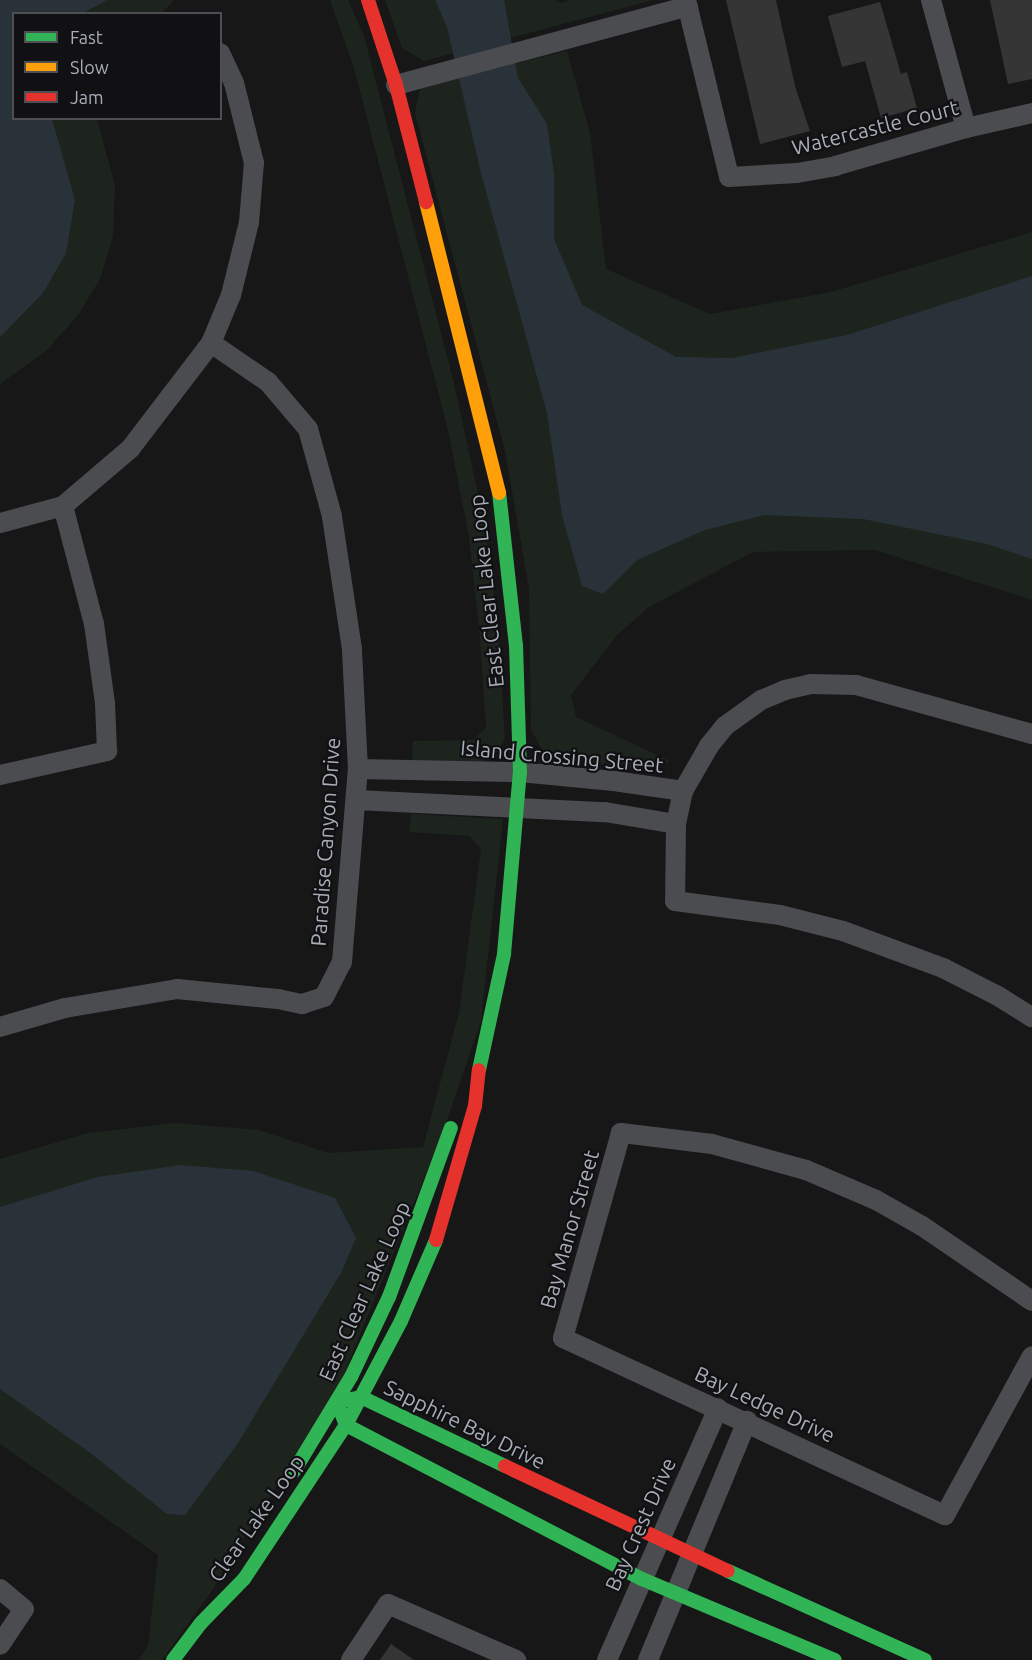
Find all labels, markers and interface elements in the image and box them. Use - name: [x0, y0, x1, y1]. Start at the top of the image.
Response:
- legend: [12, 12, 222, 120]
- text: Fast: [70, 27, 103, 47]
- text: Slow: [70, 57, 109, 77]
- text: Jam: [70, 87, 104, 107]
- street label: Watercastle Court: [789, 94, 961, 160]
- street label: East Clear Lake Loop: [463, 493, 509, 689]
- street label: Island Crossing Street: [459, 735, 665, 777]
- street label: Paradise Canyon Drive: [305, 737, 345, 947]
- street label: Bay Manor Street: [534, 1147, 604, 1311]
- street label: East Clear Lake Loop: [313, 1197, 415, 1385]
- street label: Bay Ledge Drive: [691, 1361, 839, 1447]
- street label: Sapphire Bay Drive: [380, 1374, 550, 1474]
- street label: Clear Lake Loop: [203, 1450, 309, 1586]
- street label: Bay Crest Drive: [599, 1453, 681, 1595]

